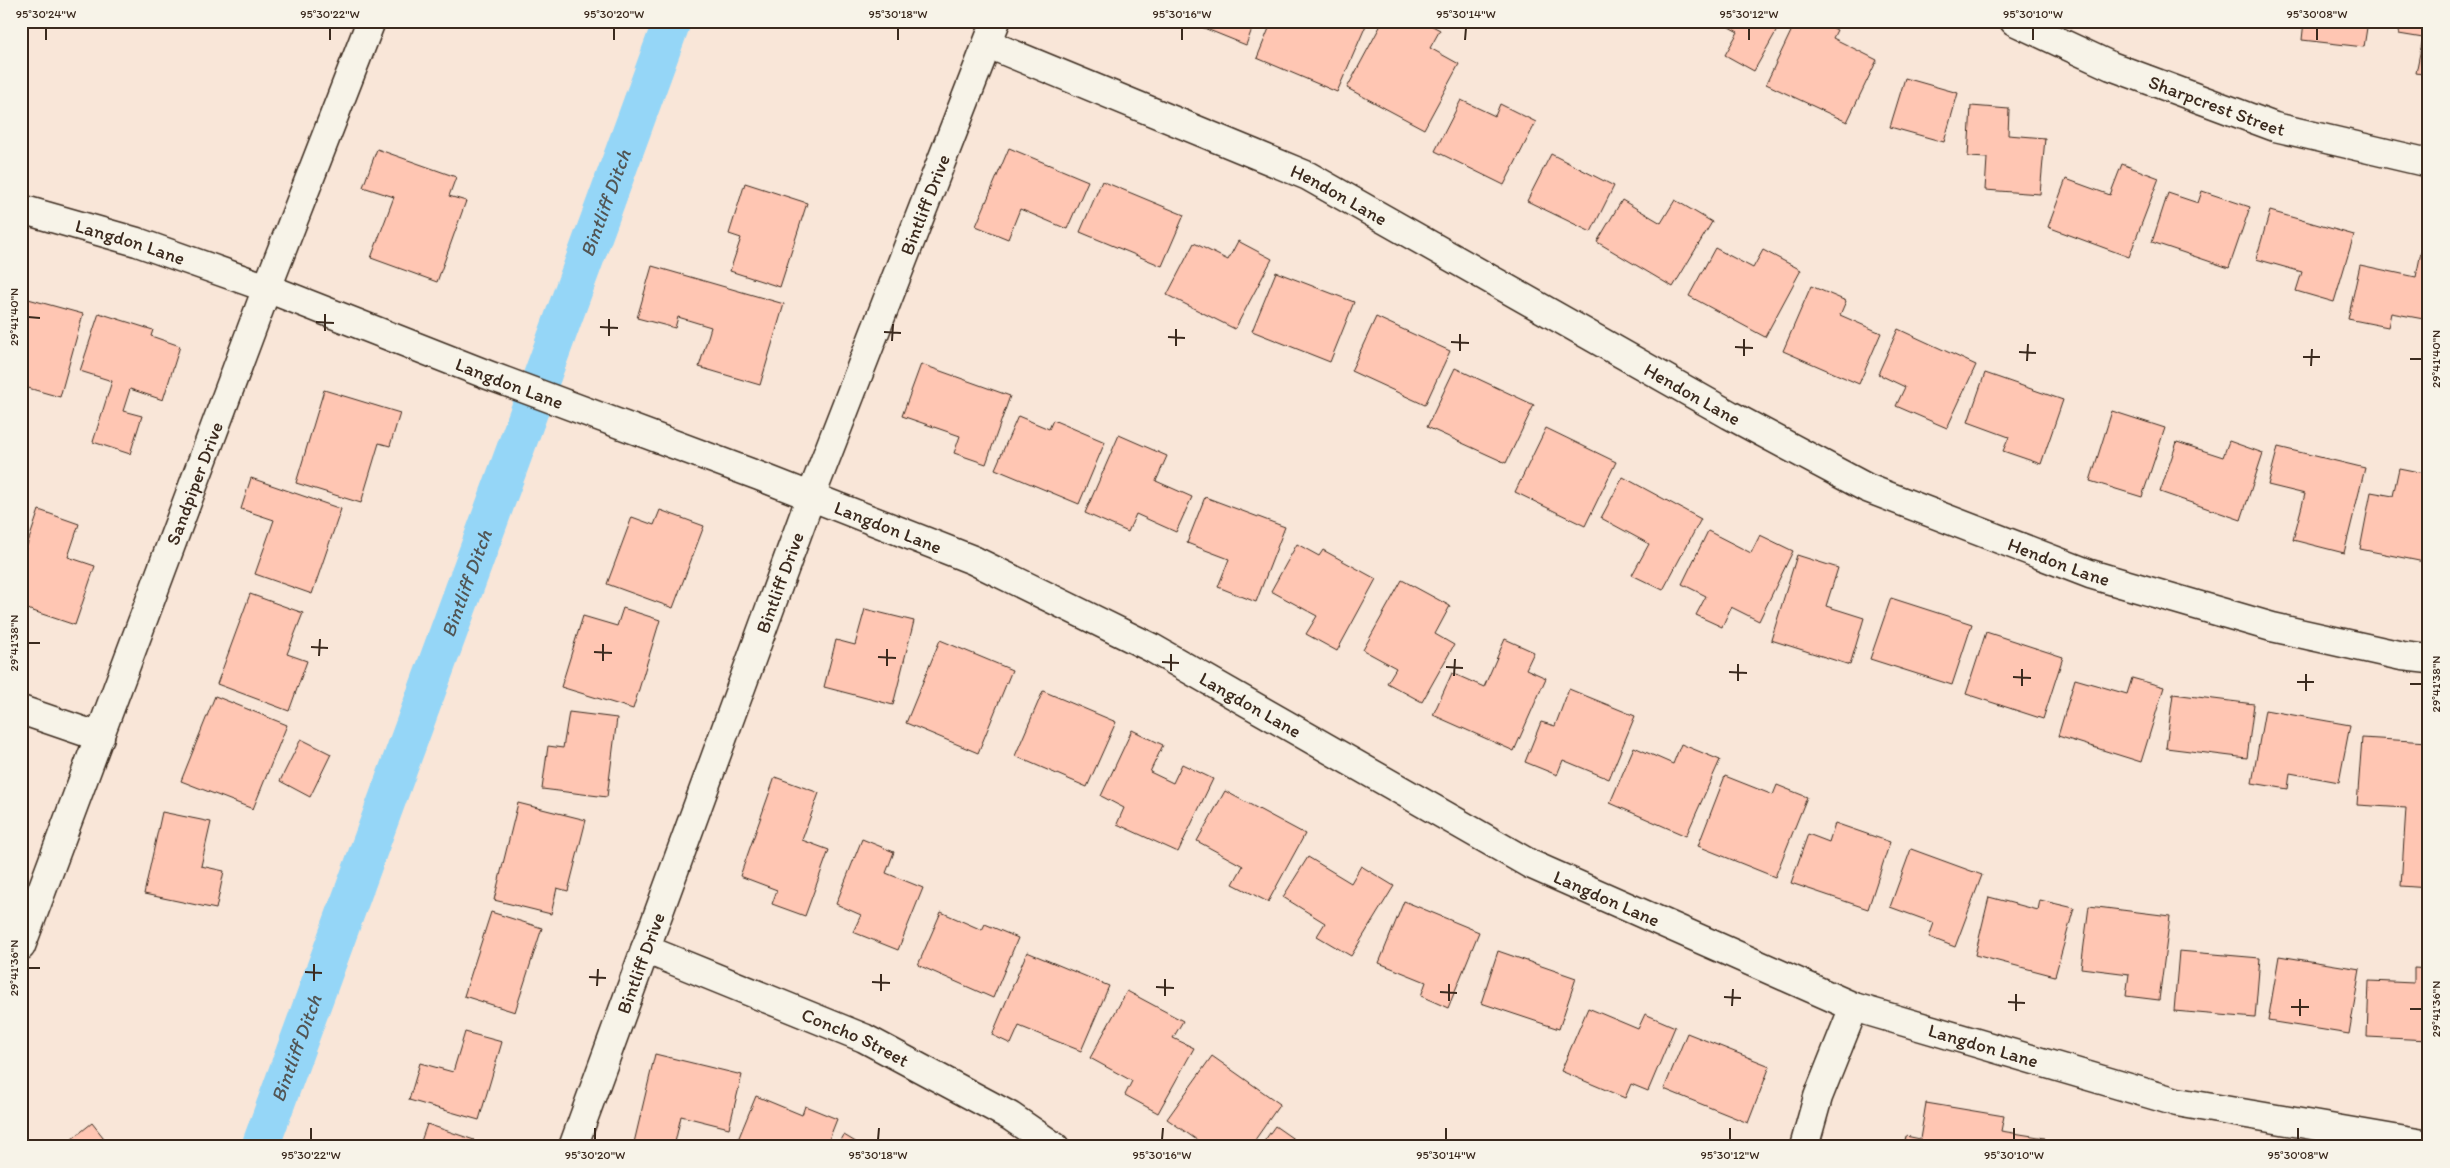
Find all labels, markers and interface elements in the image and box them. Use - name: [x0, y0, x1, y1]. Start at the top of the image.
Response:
- text: 95°30'24"W: [16, 7, 76, 21]
- text: 95°30'22"W: [300, 7, 360, 21]
- text: 95°30'20"W: [584, 7, 644, 21]
- text: 95°30'18"W: [868, 7, 928, 21]
- text: 95°30'16"W: [1153, 7, 1211, 21]
- text: 95°30'14"W: [1436, 7, 1496, 21]
- text: 95°30'12"W: [1720, 7, 1778, 21]
- text: 95°30'10"W: [2003, 7, 2063, 21]
- text: 95°30'08"W: [2287, 7, 2347, 21]
- street label: Sharpcrest Street: [2146, 70, 2287, 140]
- water label: Bintliff Ditch: [575, 146, 636, 260]
- street label: Bintliff Drive: [895, 151, 955, 258]
- street label: Hendon Lane: [1287, 159, 1391, 230]
- street label: Langdon Lane: [73, 214, 188, 270]
- text: 29°41'40"N: [7, 288, 21, 346]
- text: 29°41'40"N: [2429, 330, 2443, 388]
- street label: Langdon Lane: [452, 352, 567, 414]
- street label: Hendon Lane: [1640, 357, 1745, 430]
- street label: Sandpiper Drive: [160, 418, 228, 548]
- street label: Langdon Lane: [831, 495, 945, 558]
- water label: Bintliff Ditch: [436, 526, 497, 640]
- street label: Bintliff Drive: [750, 529, 808, 636]
- street label: Hendon Lane: [2005, 532, 2113, 591]
- text: 29°41'38"N: [7, 615, 21, 671]
- text: 29°41'38"N: [2429, 656, 2443, 712]
- street label: Langdon Lane: [1195, 666, 1306, 742]
- street label: Langdon Lane: [1550, 864, 1664, 931]
- street label: Bintliff Drive: [611, 909, 669, 1017]
- text: 29°41'36"N: [7, 940, 21, 996]
- text: 29°41'36"N: [2429, 981, 2443, 1037]
- water label: Bintliff Ditch: [266, 991, 327, 1105]
- street label: Concho Street: [798, 1002, 913, 1071]
- street label: Langdon Lane: [1926, 1018, 2041, 1072]
- text: 95°30'22"W: [281, 1148, 341, 1162]
- text: 95°30'20"W: [565, 1148, 625, 1162]
- text: 95°30'18"W: [848, 1148, 908, 1162]
- text: 95°30'16"W: [1133, 1148, 1191, 1162]
- text: 95°30'14"W: [1416, 1148, 1476, 1162]
- text: 95°30'12"W: [1701, 1148, 1759, 1162]
- text: 95°30'10"W: [1984, 1148, 2044, 1162]
- text: 95°30'08"W: [2268, 1148, 2328, 1162]

